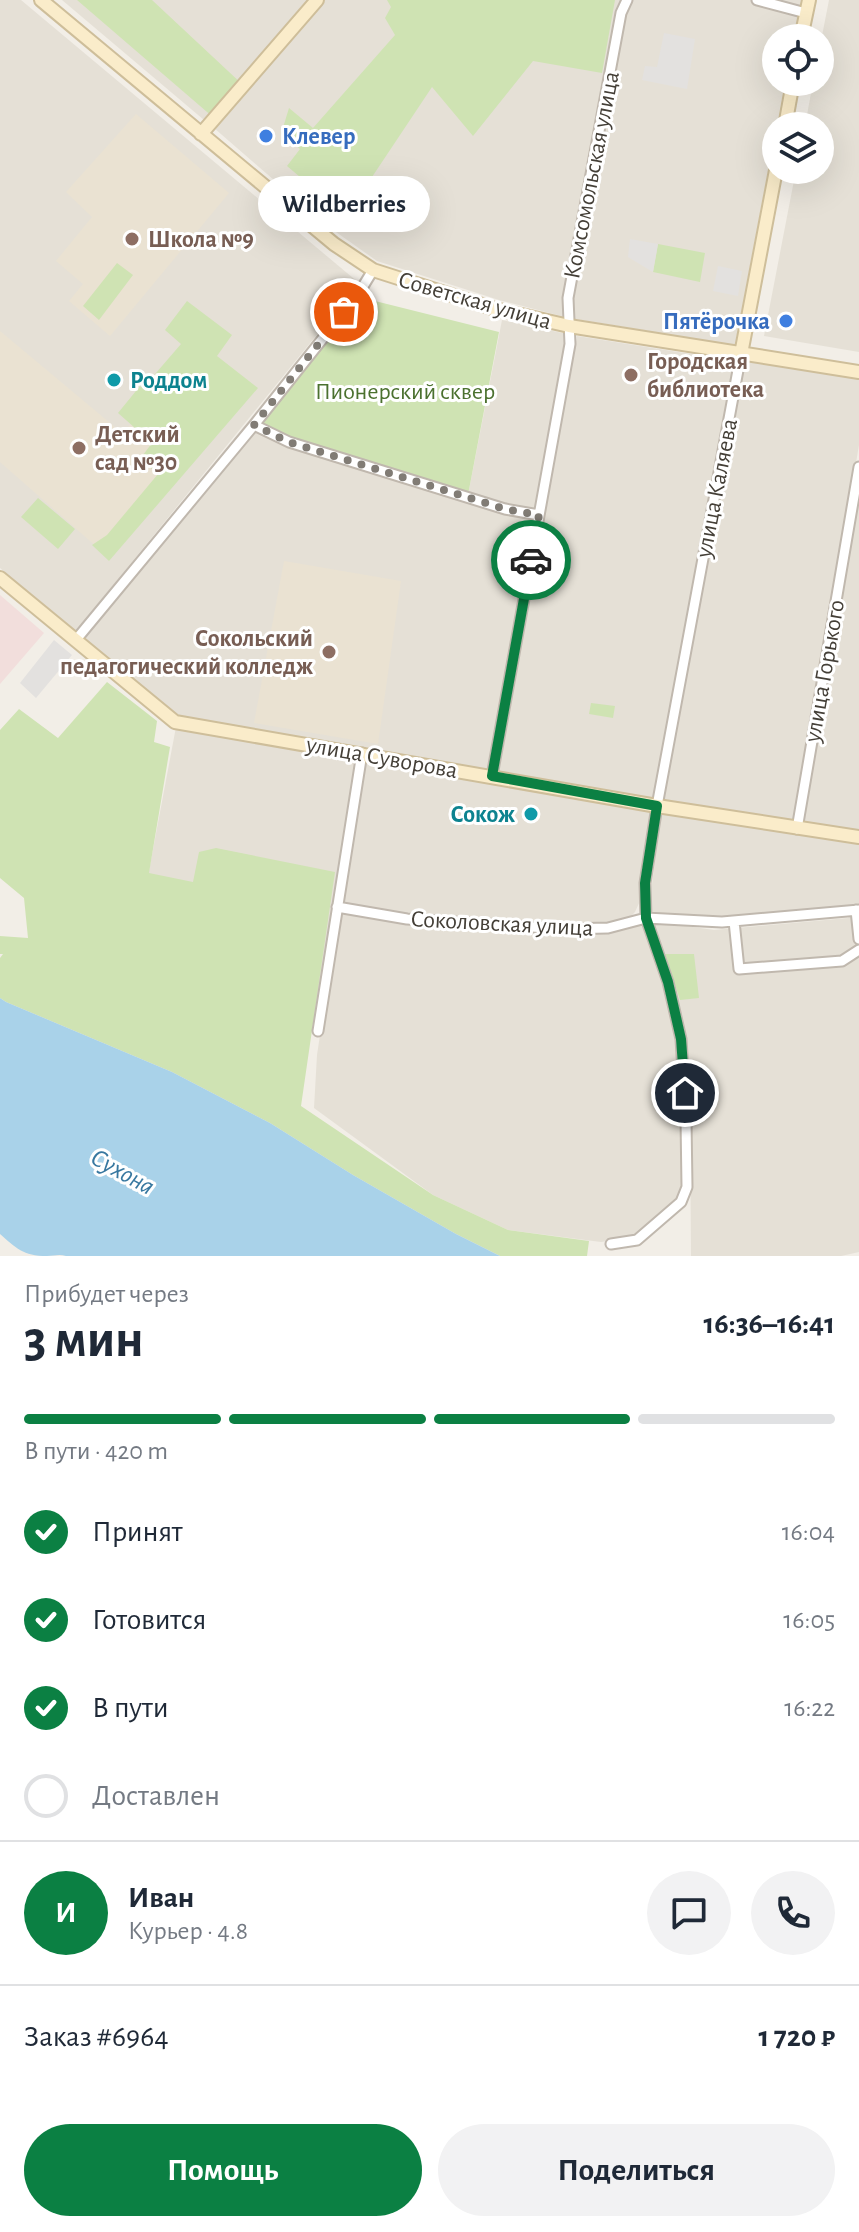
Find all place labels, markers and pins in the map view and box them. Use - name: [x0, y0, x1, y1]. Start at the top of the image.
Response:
- place label: Клевер: [282, 125, 355, 149]
- marker: Клевер: [257, 127, 275, 145]
- callout: Wildberries: [258, 176, 430, 232]
- place label: Школа №9: [148, 228, 254, 252]
- marker: Школа №9: [123, 230, 141, 248]
- pin: [310, 278, 378, 346]
- place label: Пятёрочка: [663, 310, 770, 334]
- marker: Пятёрочка: [777, 312, 795, 330]
- place label: Городская библиотека: [647, 350, 764, 402]
- marker: Городская библиотека: [622, 366, 640, 384]
- place label: Роддом: [130, 369, 207, 393]
- marker: Роддом: [105, 371, 123, 389]
- place label: Детский сад №30: [95, 423, 180, 475]
- marker: Детский сад №30: [70, 439, 88, 457]
- place label: Сокольский педагогический колледж: [60, 627, 313, 679]
- marker: Сокольский педагогический колледж: [320, 643, 338, 661]
- place label: Сокож: [450, 803, 515, 827]
- marker: Сокож: [522, 805, 540, 823]
- pin: [651, 1059, 719, 1127]

